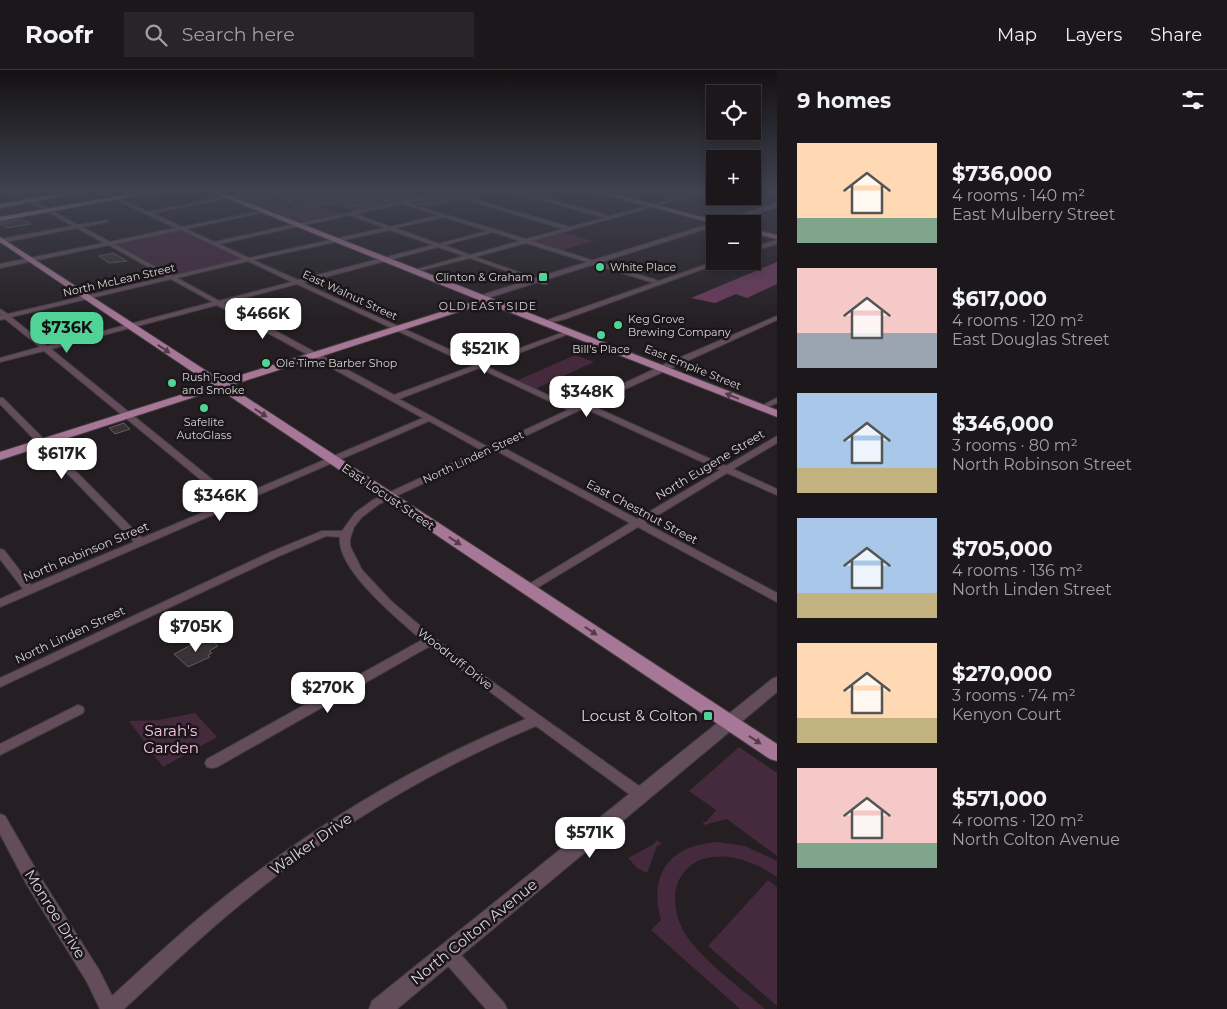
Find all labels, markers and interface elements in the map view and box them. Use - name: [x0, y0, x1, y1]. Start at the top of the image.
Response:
- search box: [124, 12, 474, 57]
- text: Roofr: [25, 20, 94, 49]
- icon: search: [142, 21, 170, 49]
- text: Search here: [182, 23, 295, 46]
- text: Map: [997, 24, 1037, 46]
- text: Layers: [1065, 24, 1122, 46]
- text: Share: [1150, 24, 1202, 46]
- map controls: [706, 85, 761, 270]
- button: locate: [706, 85, 761, 140]
- icon: filters: [1179, 86, 1207, 114]
- text: 9 homes: [797, 88, 891, 113]
- button: +: [706, 150, 761, 205]
- text: $736,000: [952, 161, 1052, 186]
- icon: home: [837, 163, 897, 223]
- text: 4 rooms · 140 m²: [952, 186, 1085, 205]
- text: East Mulberry Street: [952, 205, 1115, 224]
- button: −: [706, 215, 761, 270]
- street label: North McLean Street: [61, 260, 177, 300]
- place label: White Place: [610, 260, 677, 274]
- marker: White Place: [594, 261, 606, 273]
- street label: East Walnut Street: [300, 267, 400, 323]
- place label: Clinton & Graham: [436, 270, 533, 284]
- marker: Clinton & Graham: [537, 271, 549, 283]
- text: $617,000: [952, 286, 1047, 311]
- icon: home: [837, 288, 897, 348]
- pin: $466K: [228, 298, 298, 340]
- district label: OLD EAST SIDE: [439, 299, 537, 313]
- text: $466K: [236, 304, 290, 323]
- text: 4 rooms · 120 m²: [952, 311, 1084, 330]
- pin: $736K: [32, 312, 102, 354]
- place label: Keg Grove Brewing Company: [628, 312, 731, 339]
- text: $736K: [41, 318, 93, 337]
- marker: Keg Grove Brewing Company: [612, 319, 624, 331]
- marker: Bill's Place: [595, 329, 607, 341]
- text: East Douglas Street: [952, 330, 1110, 349]
- pin: $521K: [450, 332, 520, 375]
- text: $521K: [461, 339, 509, 358]
- street label: East Empire Street: [643, 341, 744, 393]
- place label: Bill's Place: [572, 342, 630, 356]
- one-way arrow: [158, 345, 171, 354]
- place label: Ole Time Barber Shop: [276, 356, 397, 370]
- marker: Ole Time Barber Shop: [260, 357, 272, 369]
- place label: Rush Food and Smoke: [182, 370, 245, 397]
- pin: $348K: [552, 376, 622, 418]
- marker: Rush Food and Smoke: [166, 377, 178, 389]
- text: $348K: [560, 382, 614, 401]
- one-way arrow: [725, 392, 739, 400]
- marker: Safelite AutoGlass: [198, 402, 210, 414]
- one-way arrow: [254, 408, 268, 418]
- text: $346,000: [952, 411, 1054, 436]
- icon: home: [837, 413, 897, 473]
- place label: Safelite AutoGlass: [176, 415, 232, 442]
- street label: North Eugene Street: [652, 426, 767, 503]
- street label: North Linden Street: [420, 427, 526, 487]
- text: 3 rooms · 80 m²: [952, 436, 1078, 455]
- pin: $617K: [27, 438, 97, 480]
- text: $617K: [38, 444, 86, 463]
- text: North Robinson Street: [952, 455, 1132, 474]
- street label: East Locust Street: [339, 460, 437, 533]
- street label: East Chestnut Street: [584, 476, 701, 547]
- pin: $346K: [185, 480, 255, 522]
- text: $346K: [194, 486, 246, 505]
- street label: North Robinson Street: [21, 518, 151, 585]
- text: $705,000: [952, 536, 1053, 561]
- one-way arrow: [448, 537, 462, 546]
- icon: home: [837, 538, 897, 598]
- text: 4 rooms · 136 m²: [952, 561, 1083, 580]
- text: North Linden Street: [952, 580, 1112, 599]
- street label: North Linden Street: [12, 602, 127, 667]
- pin: $705K: [161, 610, 231, 653]
- text: $705K: [170, 617, 222, 636]
- street label: Woodruff Drive: [415, 625, 496, 693]
- one-way arrow: [584, 626, 597, 636]
- text: $270,000: [952, 661, 1052, 686]
- icon: home: [837, 663, 897, 723]
- pin: $270K: [293, 672, 363, 714]
- text: $270K: [302, 678, 354, 697]
- text: 3 rooms · 74 m²: [952, 686, 1076, 705]
- text: Kenyon Court: [952, 705, 1062, 724]
- place label: Locust & Colton: [581, 706, 698, 725]
- marker: Locust & Colton: [702, 710, 714, 722]
- park label: Sarah's Garden: [143, 721, 199, 757]
- one-way arrow: [749, 735, 762, 745]
- text: $571,000: [952, 786, 1047, 811]
- icon: home: [837, 788, 897, 848]
- street label: Walker Drive: [266, 808, 355, 879]
- text: 4 rooms · 120 m²: [952, 811, 1084, 830]
- pin: $571K: [555, 816, 625, 859]
- text: $571K: [566, 823, 614, 842]
- text: North Colton Avenue: [952, 830, 1120, 849]
- street label: Monroe Drive: [21, 866, 90, 962]
- street label: North Colton Avenue: [407, 875, 541, 989]

